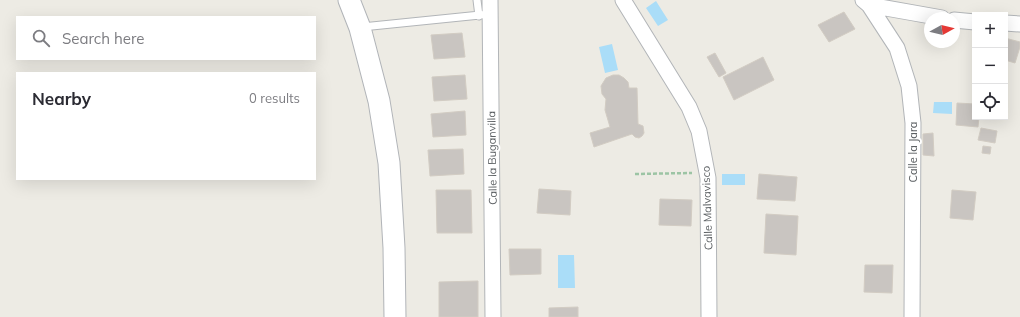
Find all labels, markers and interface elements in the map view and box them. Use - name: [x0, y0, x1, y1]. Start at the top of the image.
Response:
- north arrow: [924, 12, 960, 48]
- map controls: [972, 12, 1008, 120]
- button: +: [972, 12, 1008, 48]
- search box: [16, 16, 316, 60]
- icon: search: [30, 27, 52, 49]
- text: Search here: [62, 29, 144, 48]
- button: −: [972, 48, 1008, 84]
- button: locate: [972, 84, 1008, 120]
- text: Nearby: [32, 88, 91, 109]
- text: 0 results: [249, 90, 300, 106]
- street label: Calle la Buganvilla: [484, 111, 500, 205]
- street label: Calle la Jara: [906, 122, 920, 182]
- street label: Calle Malvavisco: [699, 166, 715, 250]

